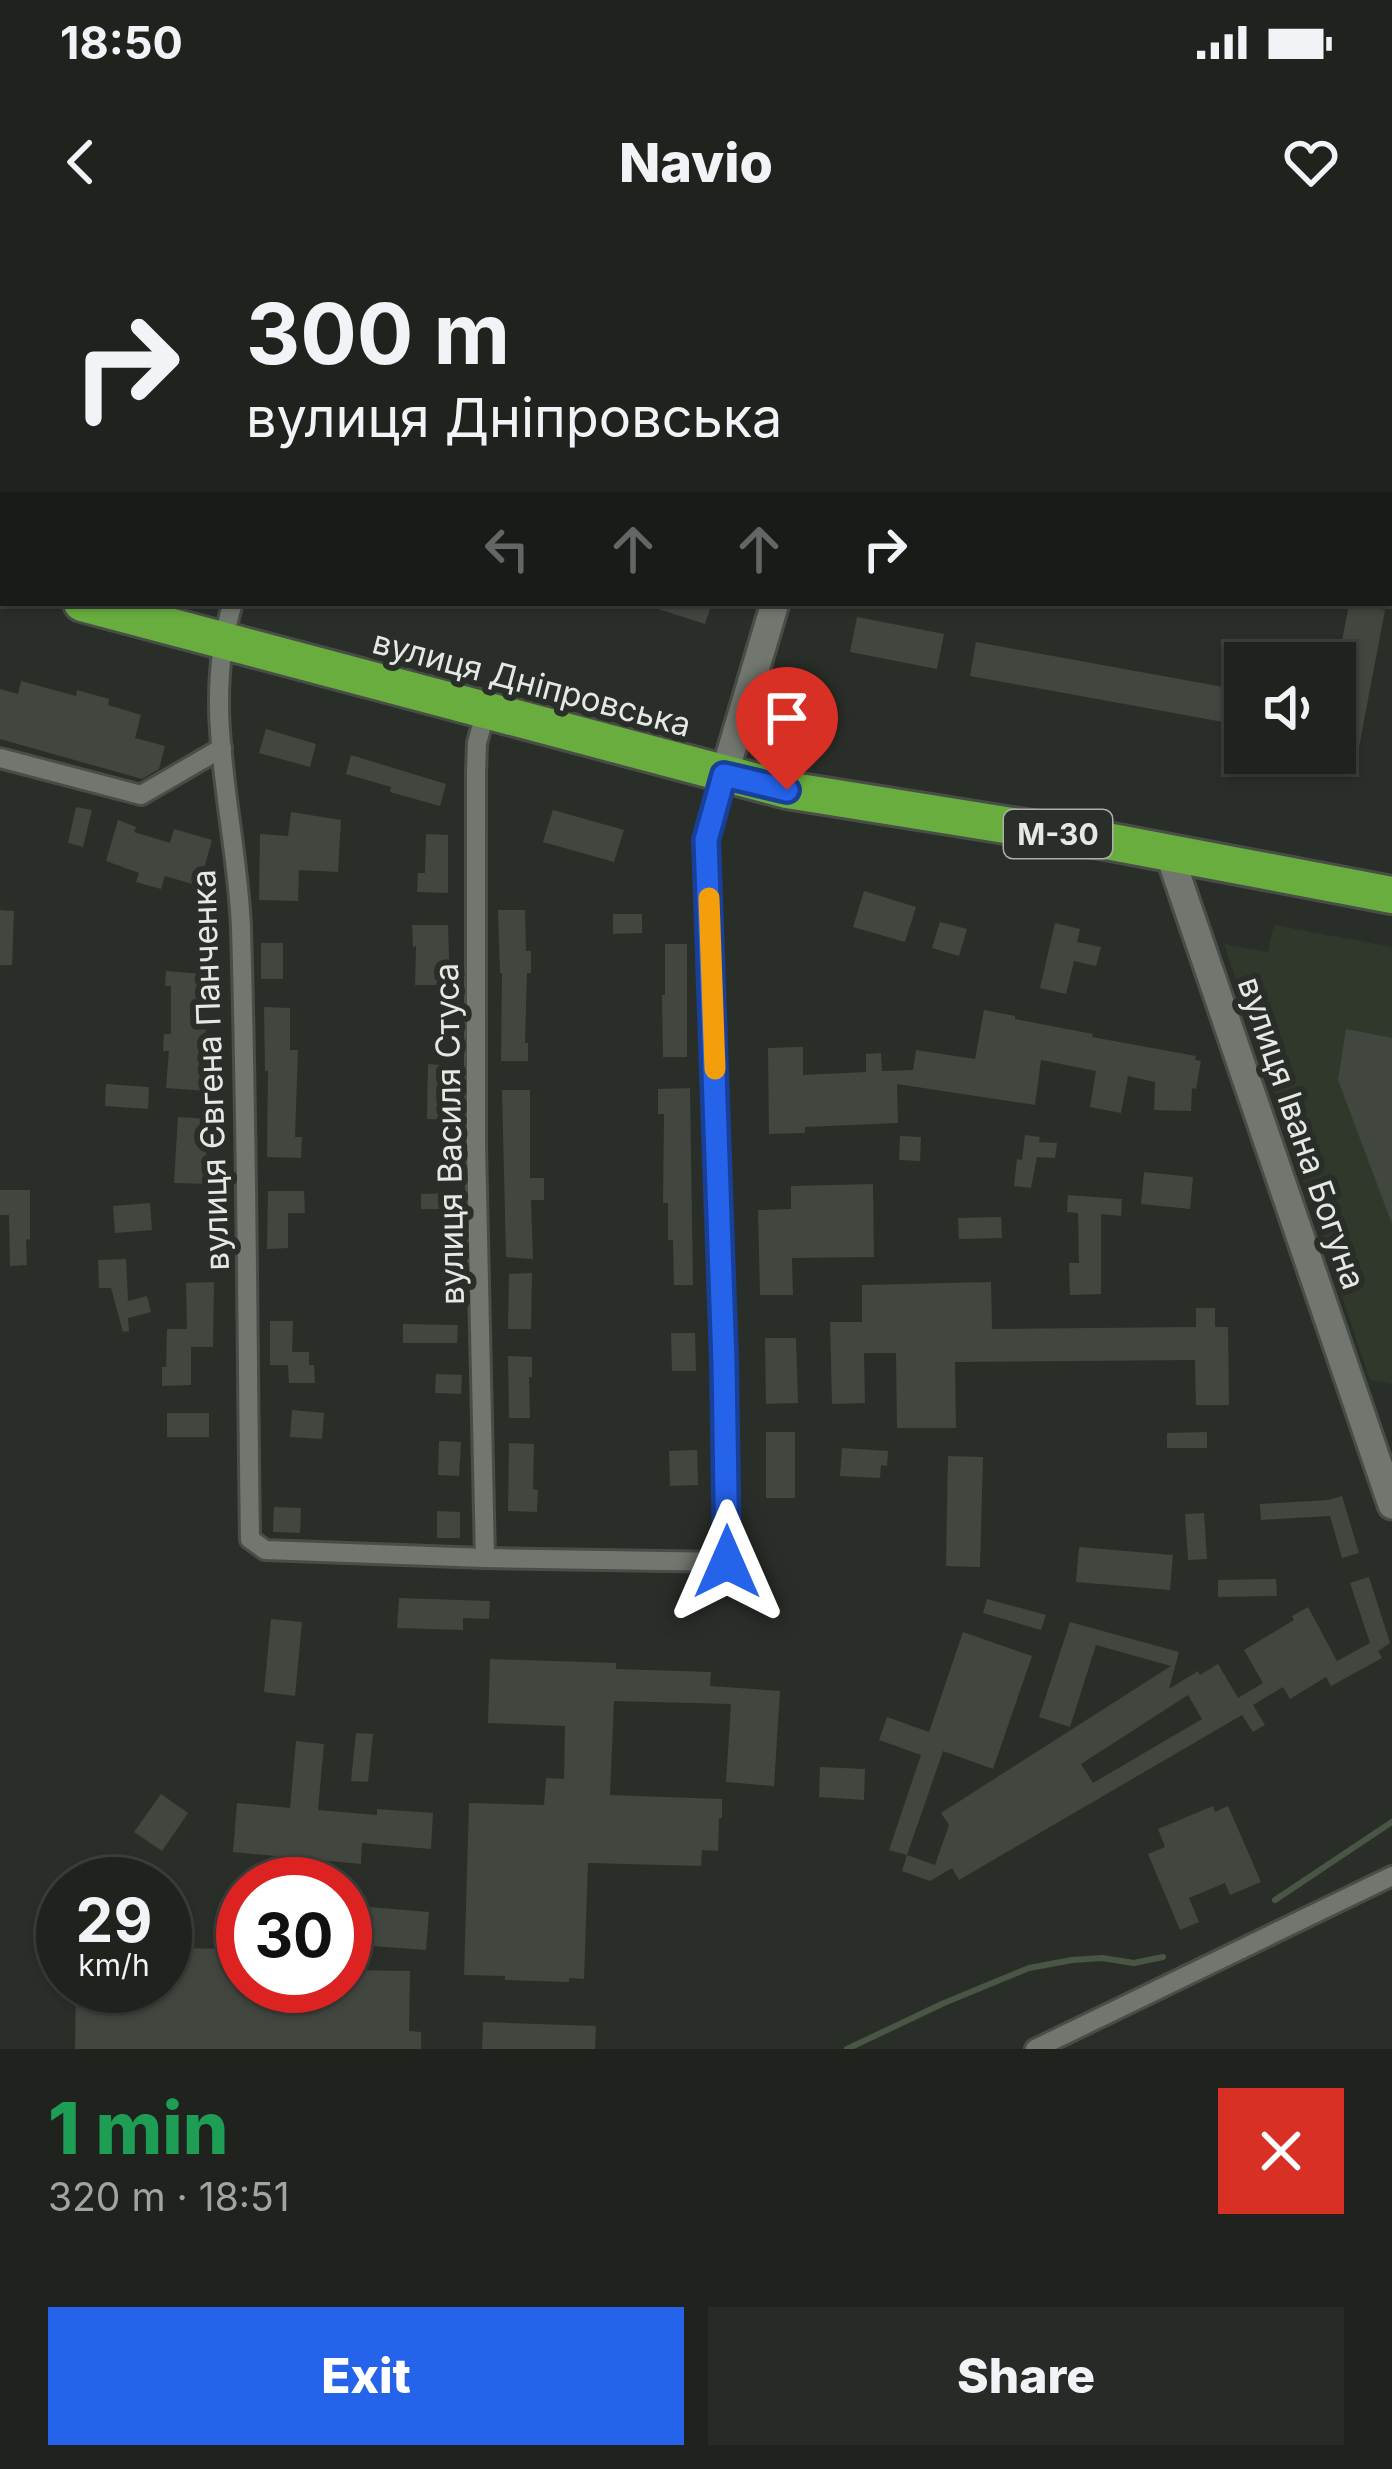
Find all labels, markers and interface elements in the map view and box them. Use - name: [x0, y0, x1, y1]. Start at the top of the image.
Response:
- text: 18:50: [60, 15, 183, 70]
- icon: back: [48, 129, 114, 195]
- icon: heart: [1278, 129, 1344, 195]
- text: Navio: [619, 130, 773, 195]
- text: 300 m: [246, 283, 510, 384]
- icon: right: [48, 288, 204, 444]
- text: вулиця Дніпровська: [246, 385, 782, 450]
- icon: left: [474, 516, 540, 582]
- icon: ahead: [600, 516, 666, 582]
- icon: ahead: [726, 516, 792, 582]
- icon: right: [852, 516, 918, 582]
- street label: вулиця Дніпровська: [369, 621, 695, 745]
- map controls: [1224, 642, 1356, 774]
- button: sound: [1224, 642, 1356, 774]
- pin: [736, 667, 838, 790]
- icon: arrive: [754, 685, 820, 751]
- road number: М-30: [1004, 810, 1112, 858]
- street label: вулиця Євгена Панченка: [183, 869, 237, 1271]
- street label: вулиця Василя Стуса: [426, 963, 472, 1305]
- street label: вулиця Івана Богуна: [1230, 972, 1374, 1294]
- position arrow: [664, 1499, 790, 1625]
- speed limit sign: 30: [216, 1857, 372, 2013]
- text: 29: [76, 1884, 152, 1956]
- text: km/h: [78, 1947, 150, 1983]
- text: 1 min: [48, 2084, 228, 2171]
- button: close: [1218, 2088, 1344, 2214]
- text: 320 m · 18:51: [48, 2173, 290, 2220]
- button: Exit: [48, 2307, 684, 2445]
- button: Share: [708, 2307, 1344, 2445]

